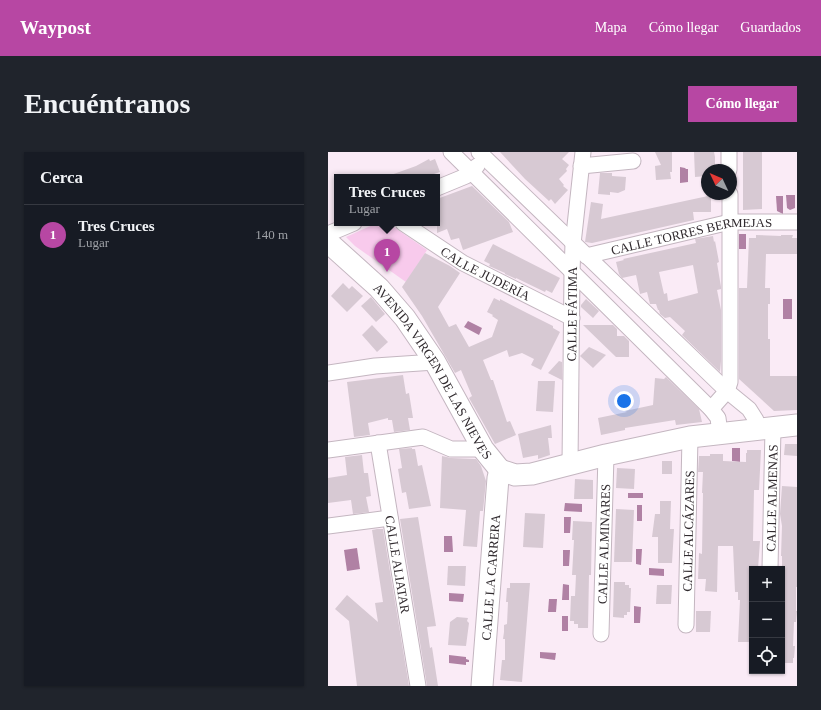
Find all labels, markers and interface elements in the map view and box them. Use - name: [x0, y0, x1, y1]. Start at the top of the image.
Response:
- text: Waypost: [20, 17, 91, 38]
- text: Mapa: [595, 20, 627, 35]
- text: Cómo llegar: [649, 20, 718, 35]
- text: Guardados: [740, 20, 801, 35]
- button: Cómo llegar: [688, 86, 797, 122]
- text: Encuéntranos: [24, 88, 190, 119]
- north arrow: [701, 164, 737, 200]
- text: Cerca: [40, 168, 83, 187]
- popup: [334, 174, 440, 226]
- text: Tres Cruces: [349, 184, 425, 200]
- text: Lugar: [349, 201, 380, 216]
- street label: CALLE TORRES BERMEJAS: [609, 214, 772, 257]
- text: Tres Cruces: [78, 218, 155, 234]
- text: 1: [50, 227, 56, 242]
- text: 140 m: [255, 227, 288, 242]
- text: Lugar: [78, 235, 109, 250]
- pin: 1: [374, 239, 400, 272]
- street label: CALLE JUDERÍA: [438, 243, 534, 304]
- street label: CALLE FÁTIMA: [564, 266, 580, 362]
- street label: AVENIDA VIRGEN DE LAS NIEVES: [371, 280, 495, 462]
- your location: [614, 391, 634, 411]
- street label: CALLE ALMENAS: [763, 444, 780, 552]
- street label: CALLE ALCÁZARES: [679, 470, 697, 592]
- street label: CALLE ALMINARES: [594, 484, 613, 604]
- street label: CALLE LA CARRERA: [478, 513, 503, 641]
- street label: CALLE ALIATAR: [383, 514, 413, 615]
- map controls: [749, 566, 785, 674]
- button: +: [749, 566, 785, 602]
- button: −: [749, 602, 785, 638]
- button: locate: [749, 638, 785, 674]

